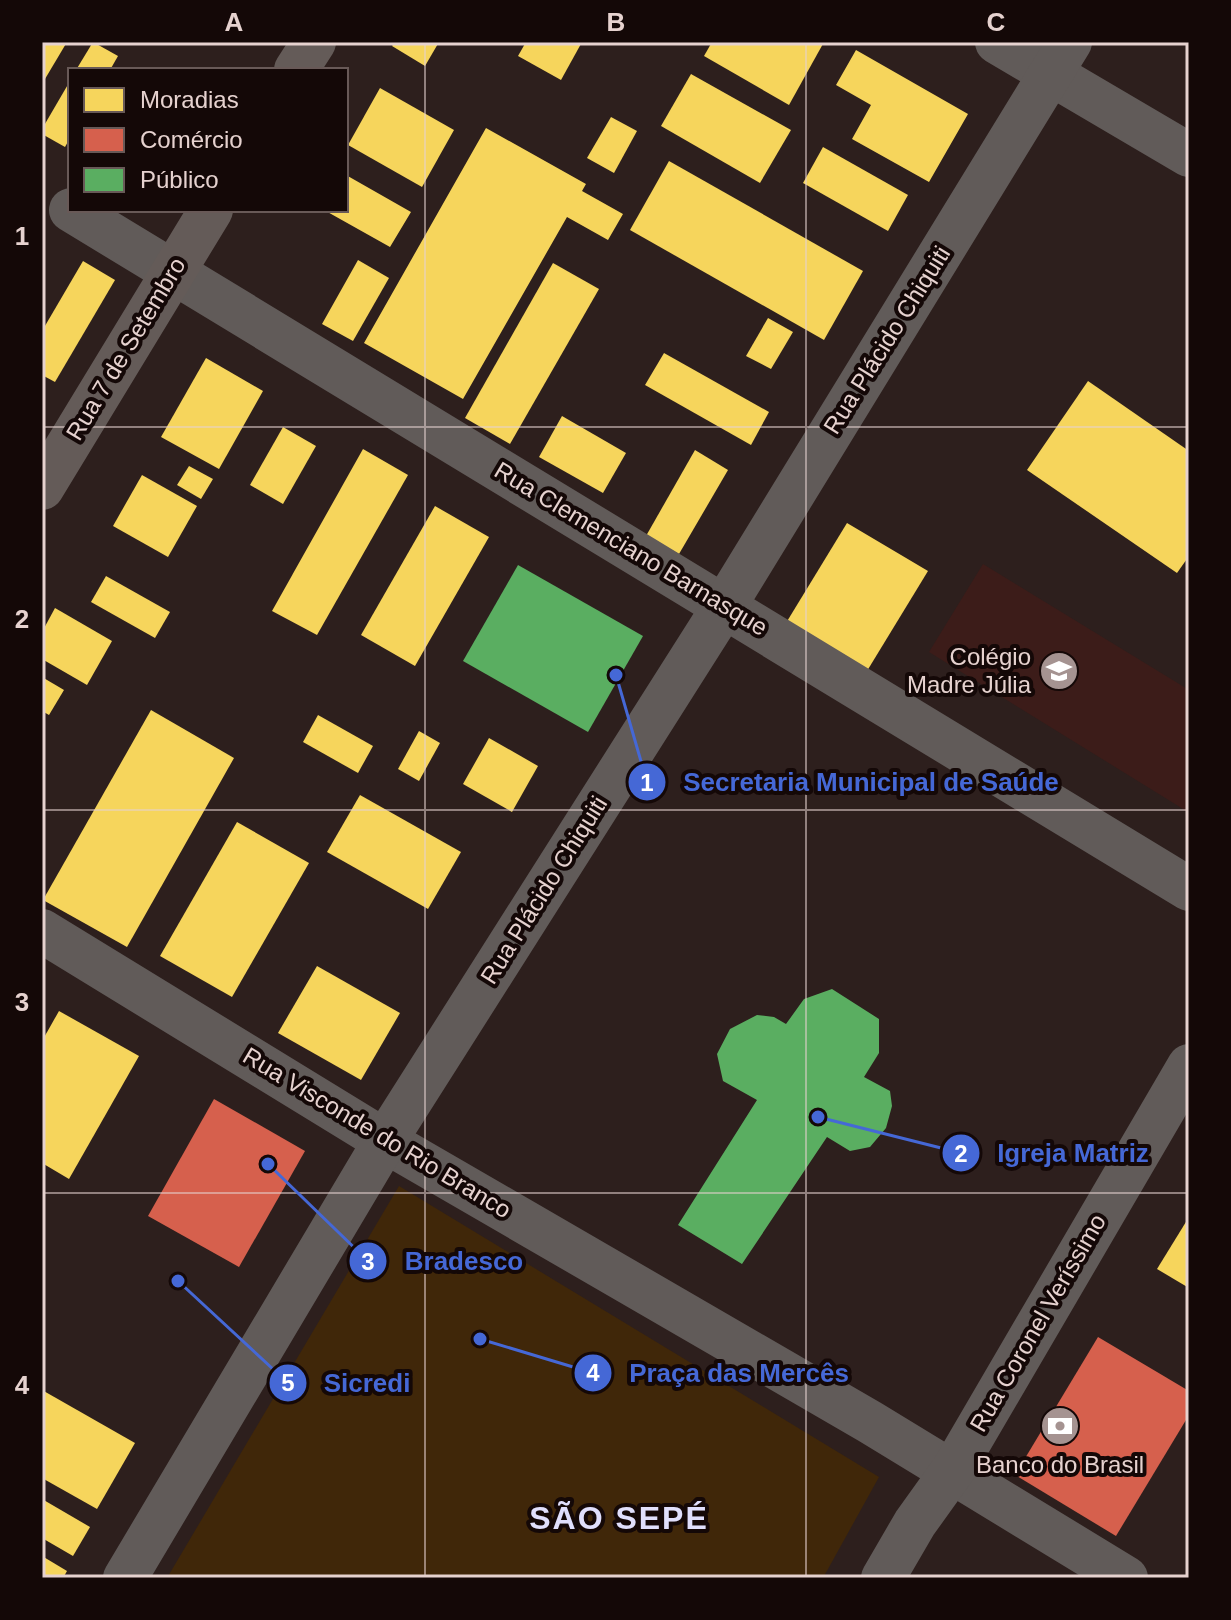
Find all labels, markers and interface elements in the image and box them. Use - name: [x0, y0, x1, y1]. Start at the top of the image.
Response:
- text: A: [225, 7, 244, 37]
- text: B: [607, 7, 625, 37]
- text: C: [987, 7, 1006, 37]
- legend: [68, 68, 348, 212]
- text: Moradias: [140, 86, 239, 113]
- text: Comércio: [140, 126, 243, 153]
- text: Público: [140, 166, 219, 193]
- text: 1: [15, 221, 29, 251]
- street label: Rua Plácido Chiquiti: [818, 241, 955, 439]
- street label: Rua 7 de Setembro: [60, 253, 191, 445]
- street label: Rua Clemenciano Barnasque: [490, 456, 773, 641]
- text: 2: [15, 604, 29, 634]
- place label: Colégio Madre Júlia: [907, 643, 1032, 698]
- school or university icon: Colégio Madre Júlia: [1038, 650, 1080, 692]
- callout: Secretaria Municipal de Saúde: [627, 757, 1074, 807]
- text: Secretaria Municipal de Saúde: [683, 767, 1059, 797]
- text: 1: [640, 769, 654, 796]
- street label: Rua Plácido Chiquiti: [475, 791, 612, 989]
- text: 3: [15, 987, 29, 1017]
- street label: Rua Visconde do Rio Branco: [238, 1042, 516, 1223]
- callout: Igreja Matriz: [941, 1128, 1165, 1178]
- text: Igreja Matriz: [997, 1138, 1149, 1168]
- text: 2: [954, 1140, 968, 1167]
- street label: Rua Coronel Veríssimo: [964, 1209, 1111, 1436]
- callout: Bradesco: [348, 1236, 539, 1286]
- text: Bradesco: [405, 1246, 523, 1276]
- text: 3: [361, 1248, 375, 1275]
- callout: Praça das Mercês: [573, 1348, 865, 1398]
- callout: Sicredi: [268, 1358, 427, 1408]
- text: Praça das Mercês: [629, 1358, 849, 1388]
- text: 4: [586, 1359, 600, 1386]
- text: Sicredi: [324, 1368, 410, 1398]
- text: 5: [281, 1369, 295, 1396]
- text: 4: [15, 1370, 30, 1400]
- bank icon: Banco do Brasil: [1039, 1405, 1081, 1447]
- place label: Banco do Brasil: [976, 1451, 1144, 1478]
- district label: SÃO SEPÉ: [529, 1500, 709, 1536]

